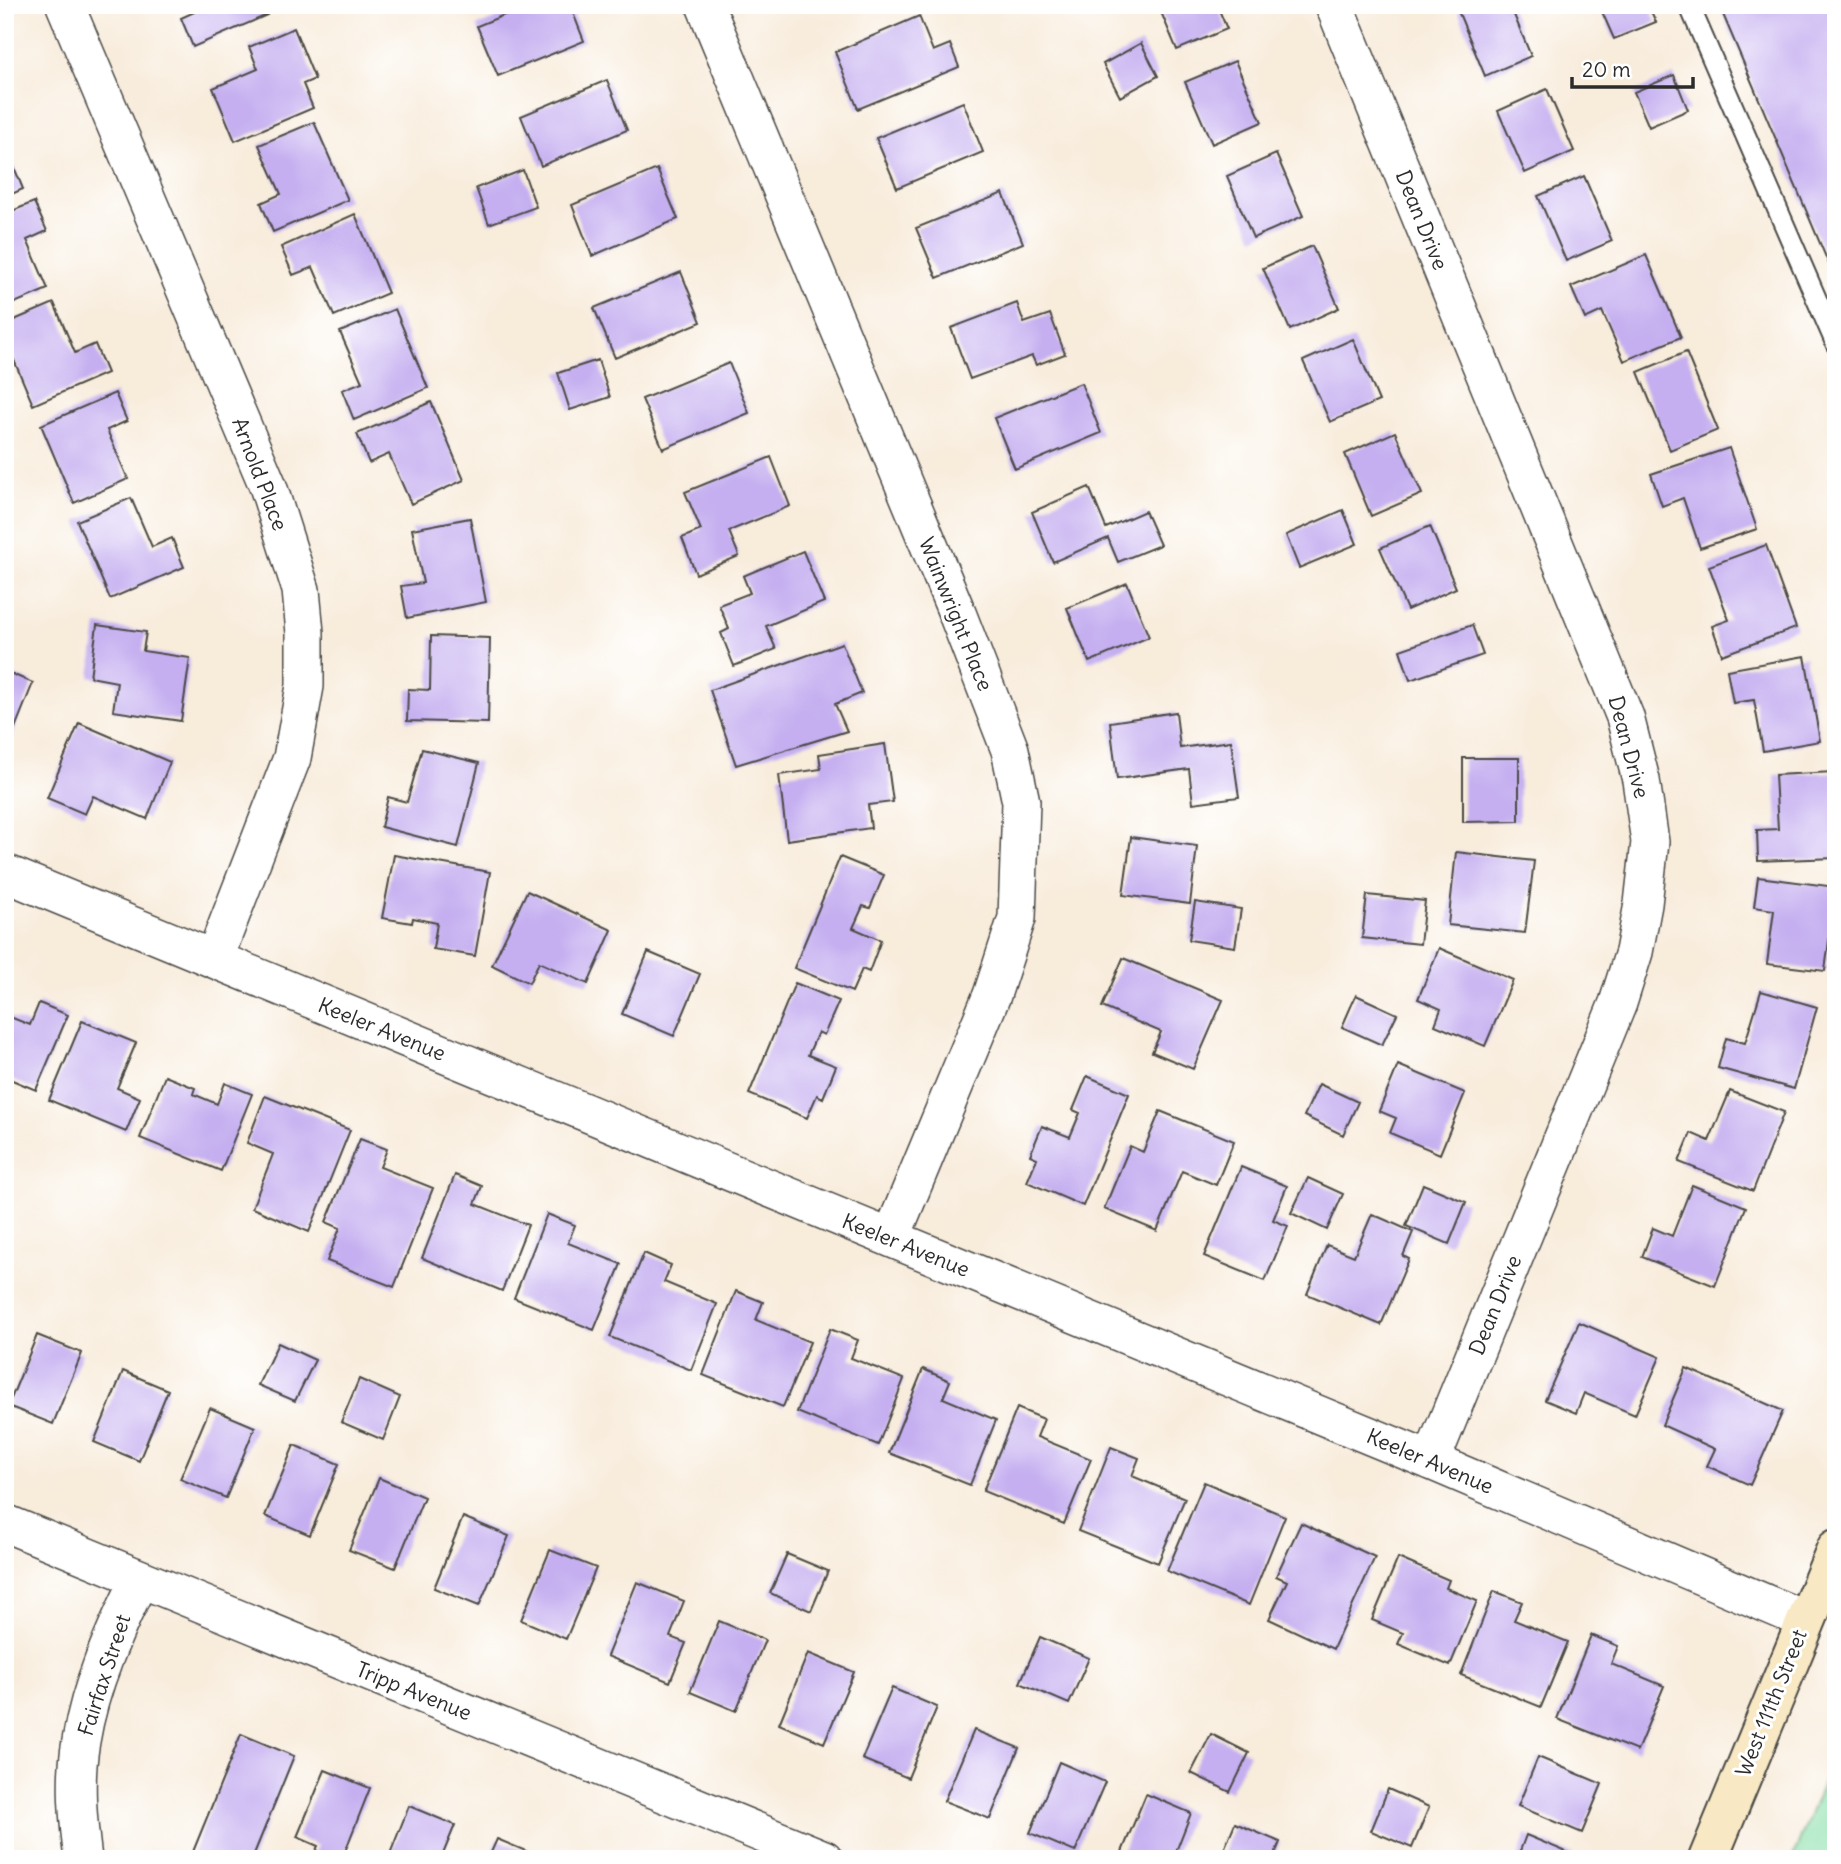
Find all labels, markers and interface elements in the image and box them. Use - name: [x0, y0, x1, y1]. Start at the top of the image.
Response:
- scale bar: [1572, 46, 1692, 90]
- text: 20 m: [1582, 56, 1631, 83]
- street label: Dean Drive: [1390, 166, 1454, 274]
- street label: Arnold Place: [226, 414, 294, 534]
- street label: Wainwright Place: [913, 533, 999, 695]
- street label: Dean Drive: [1602, 693, 1656, 801]
- street label: Keeler Avenue: [314, 991, 450, 1067]
- street label: Keeler Avenue: [838, 1207, 974, 1283]
- street label: Dean Drive: [1463, 1251, 1527, 1359]
- street label: Keeler Avenue: [1363, 1422, 1497, 1500]
- street label: Fairfax Street: [72, 1611, 136, 1739]
- street label: West 111th Street: [1729, 1625, 1813, 1781]
- street label: Tripp Avenue: [352, 1656, 476, 1726]

